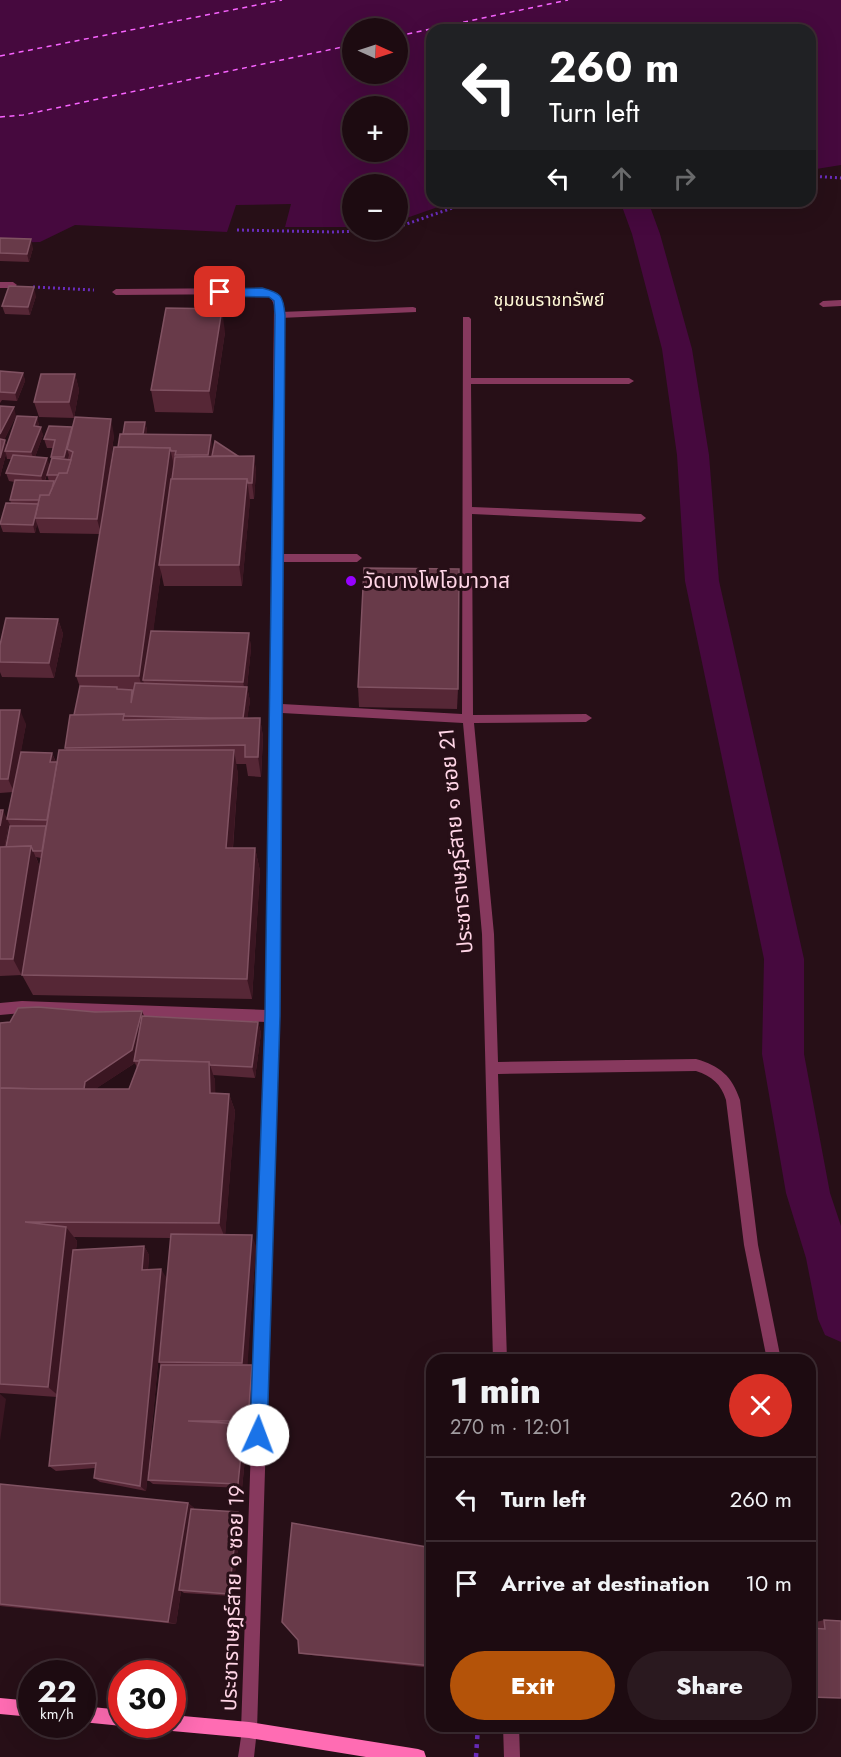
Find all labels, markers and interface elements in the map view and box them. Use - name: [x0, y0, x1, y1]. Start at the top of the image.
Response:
- north arrow: [342, 18, 408, 84]
- map controls: [342, 18, 408, 240]
- text: 260 m: [549, 37, 680, 98]
- icon: left: [450, 48, 528, 126]
- text: Turn left: [549, 93, 639, 132]
- button: +: [342, 96, 408, 162]
- icon: left: [542, 162, 575, 195]
- icon: ahead: [605, 162, 638, 195]
- icon: right: [668, 162, 701, 195]
- button: −: [342, 174, 408, 240]
- pin: [194, 266, 245, 317]
- icon: arrive: [203, 275, 236, 308]
- district label: ชุมชนราชทรัพย์: [494, 287, 605, 313]
- place label: วัดบางโพโอมาวาส: [363, 566, 510, 596]
- marker: วัดบางโพโอมาวาส: [344, 574, 358, 588]
- street label: ประชาราษฎร์สาย ๑ ซอย 21: [431, 727, 481, 955]
- text: 1 min: [450, 1364, 541, 1416]
- button: close: [729, 1374, 792, 1437]
- position arrow: [226, 1403, 290, 1467]
- text: 270 m · 12:01: [450, 1413, 571, 1442]
- icon: left: [450, 1483, 483, 1516]
- text: Turn left: [501, 1483, 586, 1515]
- text: 260 m: [730, 1483, 792, 1515]
- street label: ประชาราษฎร์สาย ๑ ซอย 19: [214, 1484, 252, 1712]
- icon: arrive: [450, 1567, 483, 1600]
- text: Arrive at destination: [501, 1567, 710, 1599]
- text: 10 m: [745, 1567, 792, 1599]
- button: Exit: [450, 1651, 615, 1720]
- button: Share: [627, 1651, 792, 1720]
- speed limit sign: 30: [108, 1660, 186, 1738]
- text: 22: [37, 1670, 77, 1713]
- text: km/h: [40, 1703, 74, 1725]

